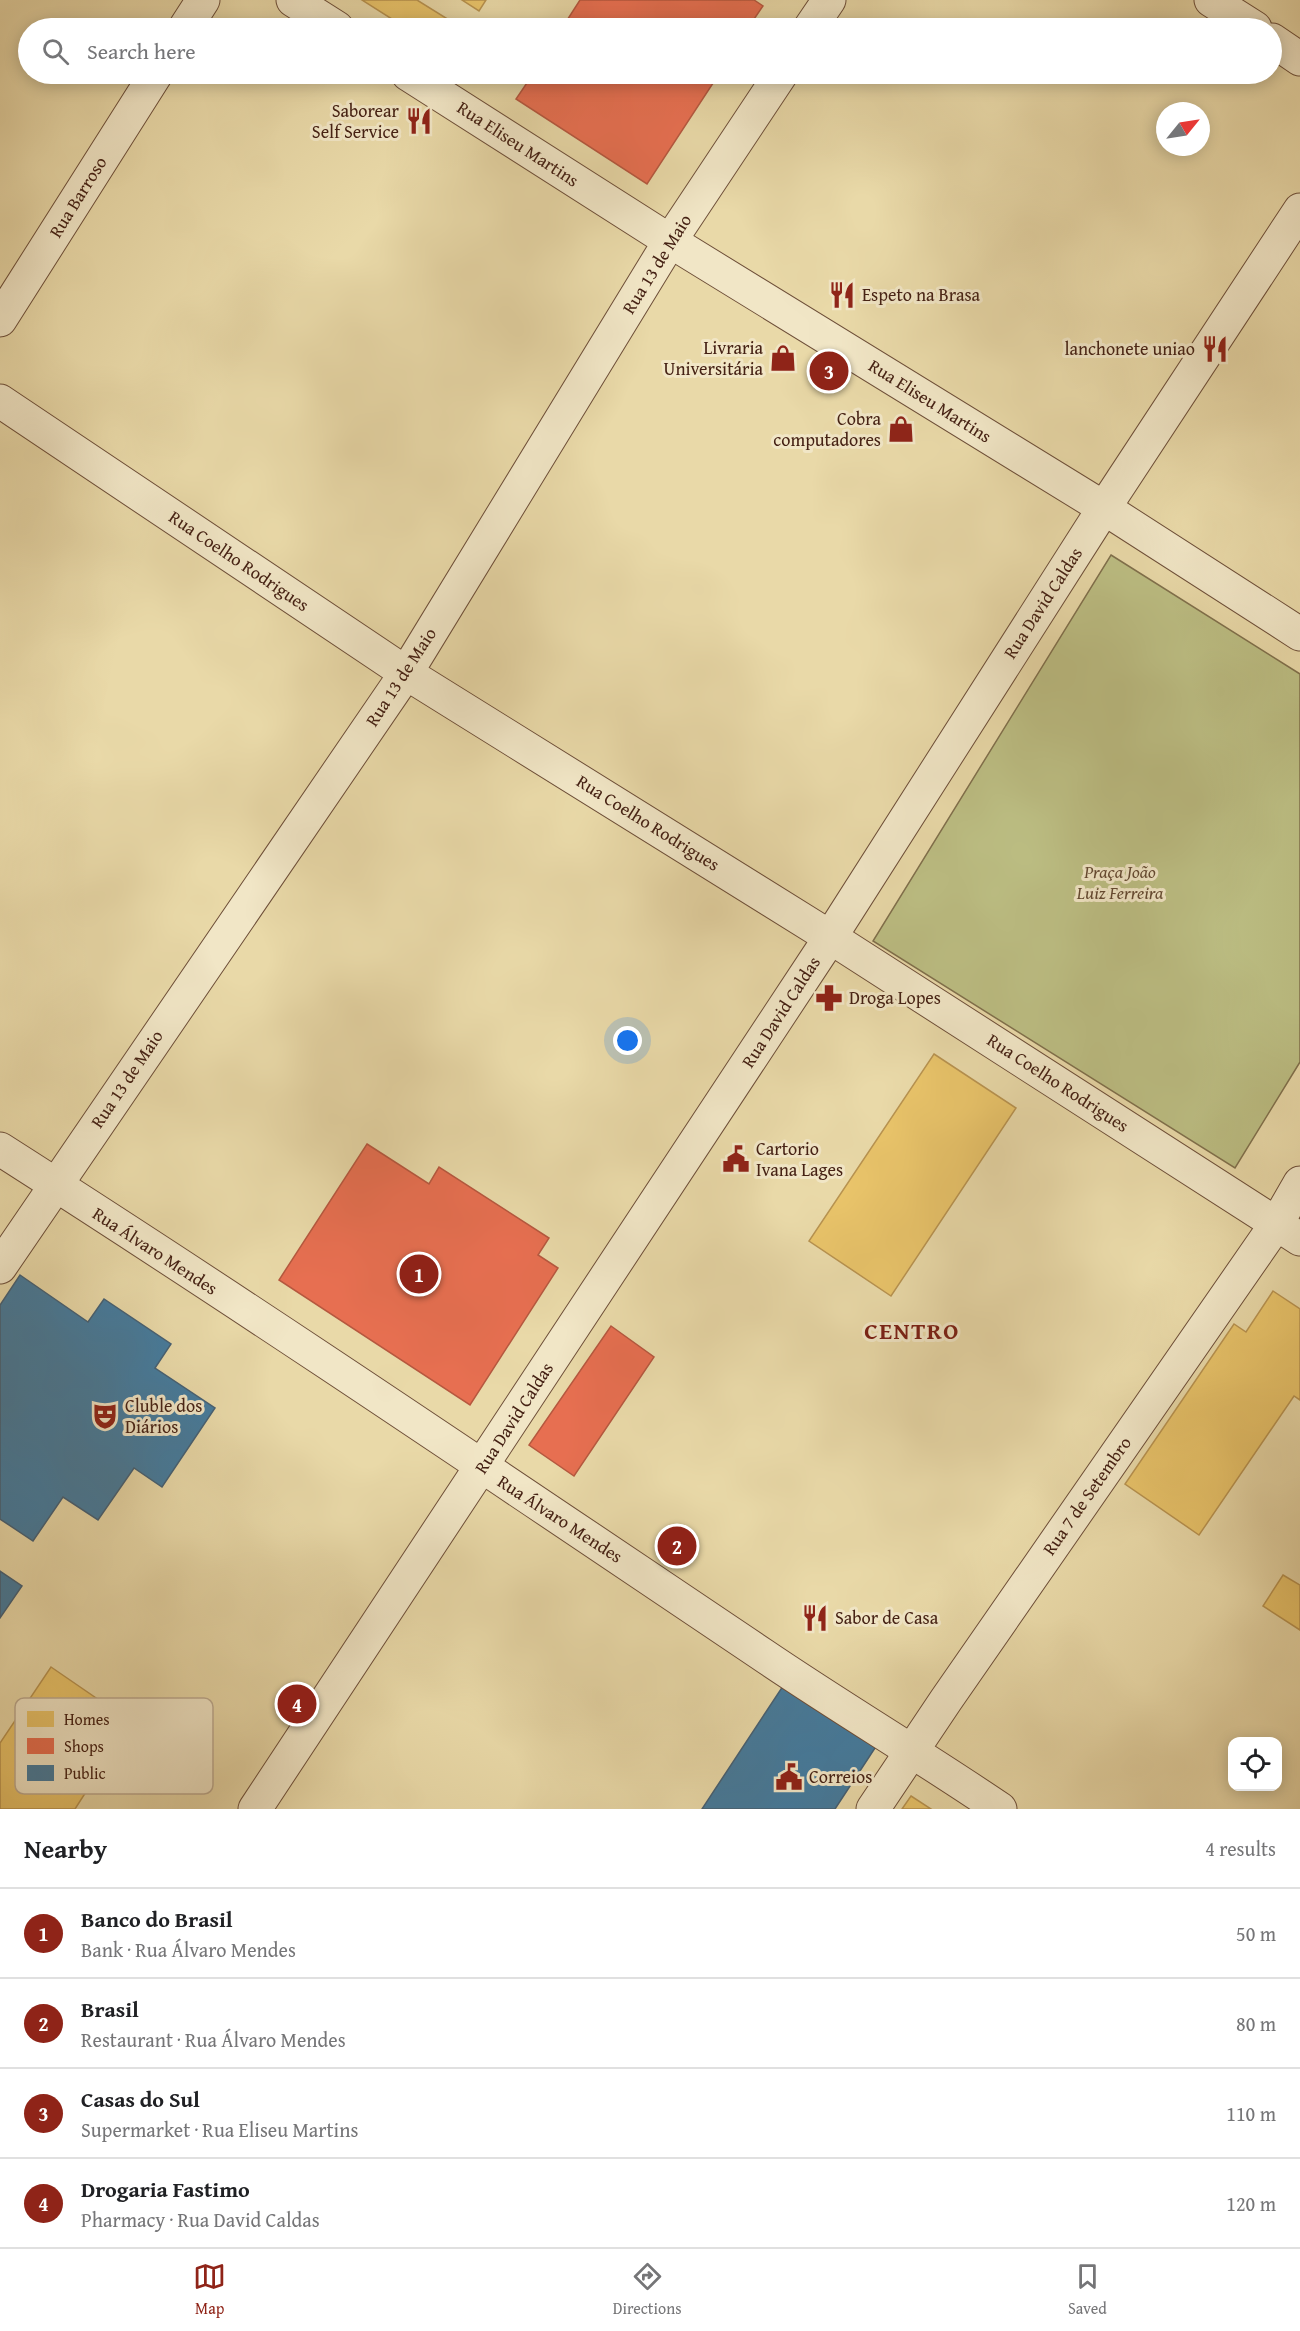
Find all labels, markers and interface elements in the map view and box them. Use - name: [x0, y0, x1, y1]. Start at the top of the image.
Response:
- search box: [18, 18, 1282, 84]
- icon: search: [39, 35, 72, 68]
- text: Search here: [87, 35, 196, 67]
- street label: Rua Eliseu Martins: [452, 94, 585, 193]
- place label: Saborear Self Service: [312, 97, 400, 145]
- north arrow: [1156, 102, 1210, 156]
- restaurant icon: Saborear Self Service: [404, 106, 434, 136]
- street label: Rua Barroso: [42, 151, 113, 243]
- street label: Rua 13 de Maio: [615, 209, 698, 319]
- restaurant icon: Espeto na Brasa: [827, 280, 857, 310]
- place label: Espeto na Brasa: [862, 281, 981, 308]
- place label: Livraria Universitária: [664, 334, 763, 382]
- restaurant icon: lanchonete uniao: [1200, 334, 1230, 364]
- place label: lanchonete uniao: [1064, 335, 1195, 362]
- shop icon: Livraria Universitária: [768, 343, 798, 373]
- pin: 3: [810, 348, 848, 394]
- street label: Rua Eliseu Martins: [864, 352, 997, 449]
- place label: Cobra computadores: [773, 405, 881, 453]
- shop icon: Cobra computadores: [886, 414, 916, 444]
- street label: Rua Coelho Rodrigues: [164, 503, 315, 618]
- street label: Rua David Caldas: [996, 542, 1089, 664]
- street label: Rua 13 de Maio: [358, 622, 443, 732]
- street label: Rua Coelho Rodrigues: [571, 768, 725, 878]
- park label: Praça João Luiz Ferreira: [1076, 858, 1164, 906]
- street label: Rua David Caldas: [734, 951, 827, 1073]
- pharmacy icon: Droga Lopes: [814, 983, 844, 1013]
- place label: Droga Lopes: [849, 984, 941, 1011]
- street label: Rua 13 de Maio: [84, 1024, 169, 1133]
- your location: [613, 1026, 642, 1055]
- street label: Rua Coelho Rodrigues: [982, 1027, 1134, 1139]
- place label: Cartorio Ivana Lages: [756, 1135, 843, 1183]
- public building icon: Cartorio Ivana Lages: [721, 1144, 751, 1174]
- street label: Rua Álvaro Mendes: [87, 1200, 223, 1301]
- pin: 1: [400, 1252, 438, 1296]
- district label: CENTRO: [864, 1313, 960, 1348]
- street label: Rua David Caldas: [467, 1357, 560, 1479]
- place label: Cluble dos Diários: [125, 1392, 202, 1440]
- theatre icon: Cluble dos Diários: [90, 1401, 120, 1431]
- street label: Rua 7 de Setembro: [1035, 1431, 1138, 1561]
- street label: Rua Álvaro Mendes: [492, 1468, 628, 1569]
- pin: 2: [658, 1524, 696, 1568]
- restaurant icon: Sabor de Casa: [800, 1603, 830, 1633]
- place label: Sabor de Casa: [835, 1604, 939, 1631]
- pin: 4: [278, 1682, 316, 1726]
- legend: [15, 1698, 213, 1794]
- text: Homes: [64, 1707, 110, 1731]
- text: Shops: [64, 1734, 104, 1758]
- map controls: [1228, 1737, 1282, 1791]
- button: locate: [1228, 1737, 1282, 1791]
- text: Public: [64, 1761, 106, 1785]
- public building icon: Correios: [774, 1762, 804, 1792]
- place label: Correios: [809, 1763, 872, 1790]
- text: Nearby: [24, 1829, 107, 1868]
- text: 4 results: [1205, 1834, 1276, 1863]
- text: Banco do Brasil: [81, 1903, 233, 1935]
- text: 1: [38, 1919, 49, 1948]
- text: 50 m: [1236, 1919, 1276, 1948]
- text: Bank · Rua Álvaro Mendes: [81, 1935, 296, 1964]
- text: Brasil: [81, 1993, 139, 2025]
- text: 2: [38, 2009, 49, 2038]
- text: 80 m: [1236, 2009, 1276, 2038]
- text: Restaurant · Rua Álvaro Mendes: [81, 2025, 346, 2054]
- text: Casas do Sul: [81, 2083, 200, 2115]
- text: 3: [38, 2099, 49, 2128]
- text: 110 m: [1226, 2099, 1276, 2128]
- text: Supermarket · Rua Eliseu Martins: [81, 2115, 358, 2144]
- text: Drogaria Fastimo: [81, 2173, 250, 2205]
- text: 4: [38, 2189, 49, 2218]
- text: 120 m: [1226, 2189, 1276, 2218]
- text: Pharmacy · Rua David Caldas: [81, 2205, 320, 2234]
- tab: Map: [193, 2260, 226, 2320]
- tab: Directions: [613, 2260, 682, 2320]
- tab: Saved: [1068, 2260, 1107, 2320]

